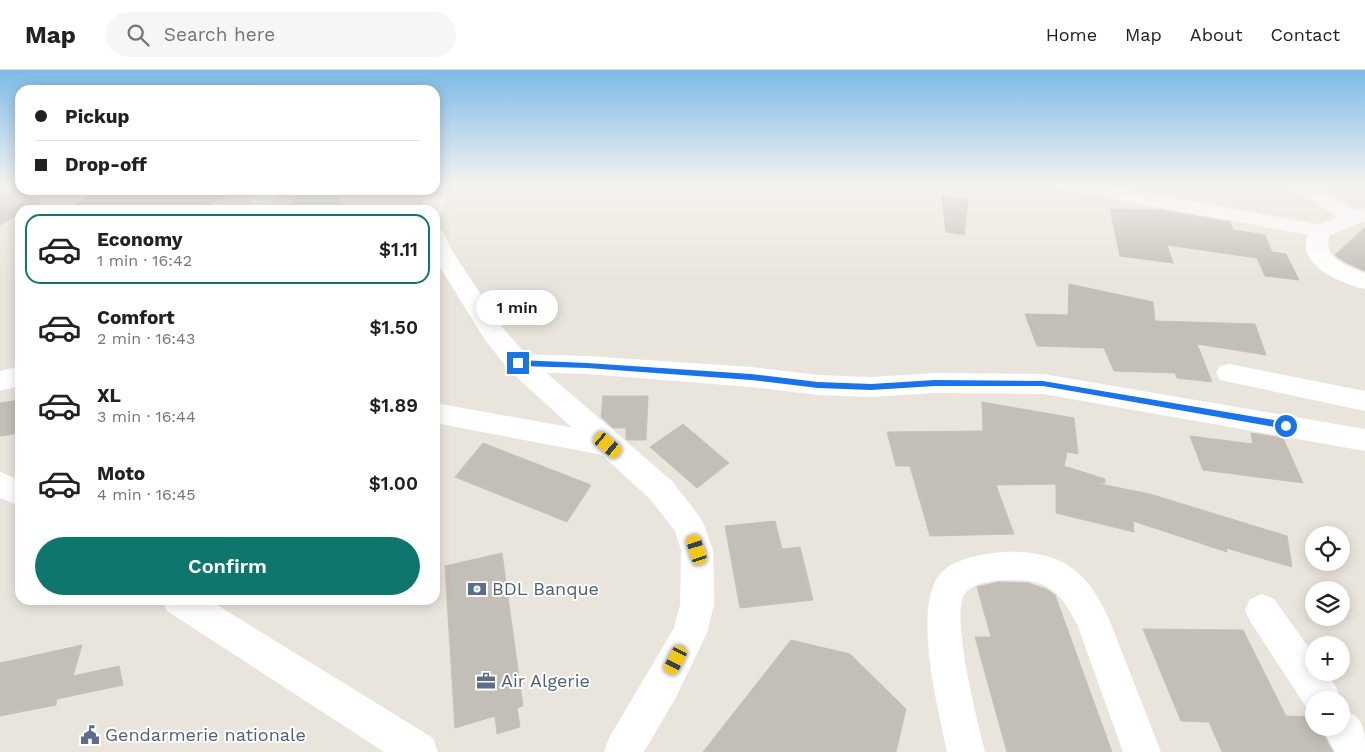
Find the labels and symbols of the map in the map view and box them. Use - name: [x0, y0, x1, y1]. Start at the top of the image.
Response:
- callout: 1 min: [477, 290, 559, 326]
- route end: [507, 352, 529, 374]
- route start: [1275, 415, 1297, 437]
- car: [591, 430, 624, 460]
- car: [685, 533, 708, 567]
- bank icon: BDL Banque: [466, 578, 488, 600]
- place label: BDL Banque: [492, 578, 599, 599]
- car: [662, 643, 689, 677]
- office icon: Air Algerie: [475, 670, 497, 692]
- place label: Air Algerie: [501, 670, 590, 691]
- public building icon: Gendarmerie nationale: [79, 724, 101, 746]
- place label: Gendarmerie nationale: [105, 724, 306, 745]

